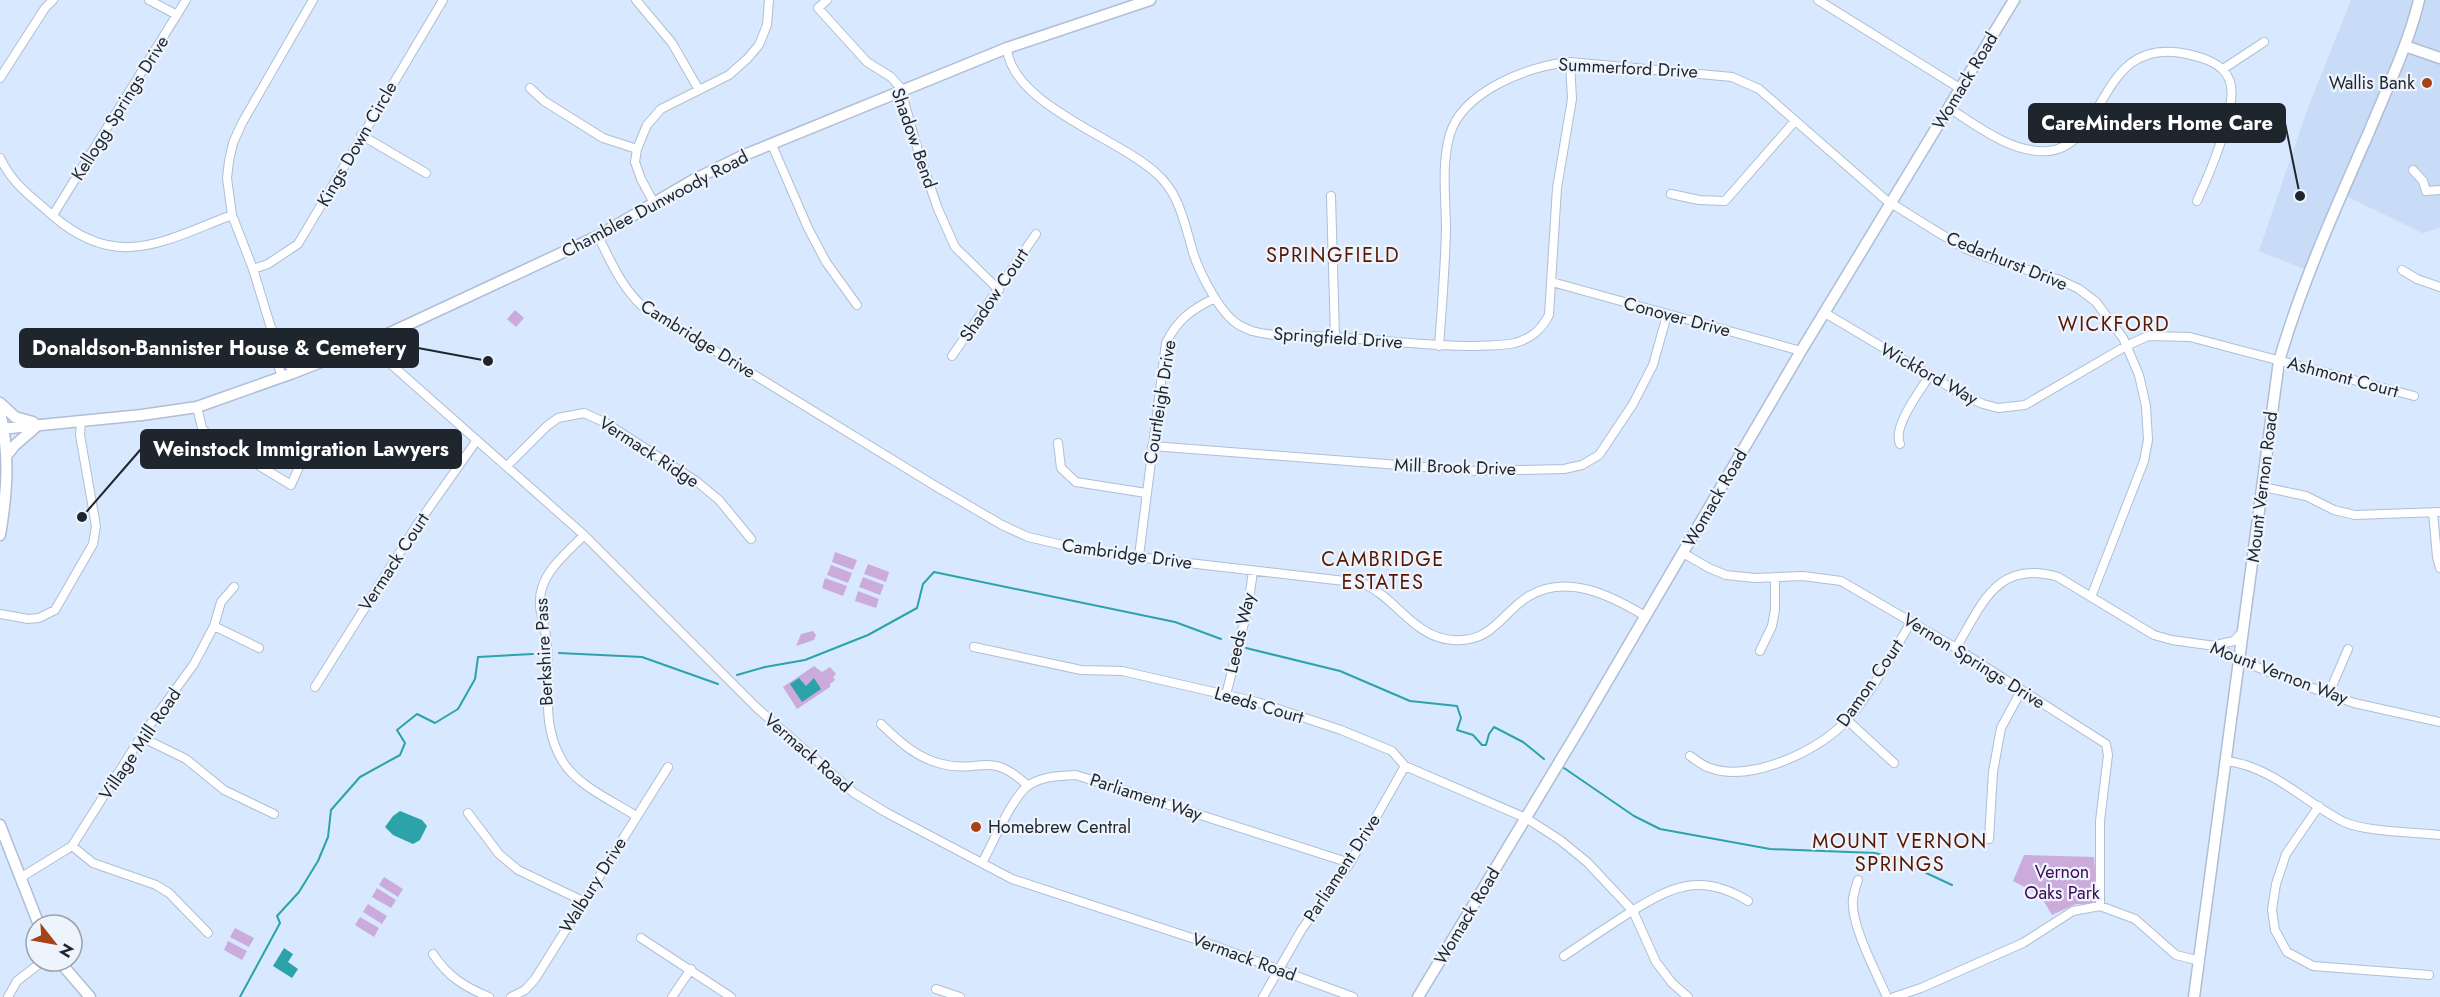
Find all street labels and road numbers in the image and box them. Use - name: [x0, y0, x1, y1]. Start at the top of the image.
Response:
- street label: Womack Road: [1926, 27, 2004, 135]
- street label: Kellogg Springs Drive: [65, 31, 175, 185]
- street label: Summerford Drive: [1558, 51, 1698, 85]
- street label: Kings Down Circle: [310, 76, 404, 212]
- street label: Shadow Bend: [885, 84, 943, 192]
- street label: Chamblee Dunwoody Road: [557, 144, 753, 264]
- street label: Cedarhurst Drive: [1942, 225, 2072, 297]
- street label: Shadow Court: [953, 243, 1035, 347]
- street label: Conover Drive: [1621, 290, 1733, 344]
- street label: Cambridge Drive: [635, 293, 761, 385]
- street label: Springfield Drive: [1272, 321, 1404, 355]
- street label: Wickford Way: [1875, 336, 1983, 412]
- street label: Courtleigh Drive: [1137, 338, 1183, 466]
- street label: Ashmont Court: [2285, 350, 2402, 404]
- street label: Vermack Ridge: [594, 410, 704, 494]
- street label: Mount Vernon Road: [2240, 410, 2284, 564]
- street label: Womack Road: [1676, 444, 1754, 552]
- street label: Mill Brook Drive: [1394, 452, 1516, 482]
- street label: Vermack Court: [352, 507, 436, 616]
- street label: Cambridge Drive: [1060, 532, 1194, 576]
- street label: Leeds Way: [1218, 590, 1262, 676]
- street label: Berkshire Pass: [528, 597, 560, 707]
- street label: Vernon Springs Drive: [1898, 607, 2050, 715]
- street label: Damon Court: [1830, 633, 1910, 732]
- street label: Mount Vernon Way: [2206, 635, 2352, 711]
- street label: Leeds Court: [1211, 680, 1307, 730]
- street label: Village Mill Road: [93, 683, 187, 805]
- street label: Vermack Road: [758, 707, 858, 799]
- street label: Parliament Way: [1087, 767, 1206, 827]
- street label: Parliament Drive: [1297, 809, 1387, 927]
- street label: Walbury Drive: [553, 832, 633, 938]
- street label: Womack Road: [1428, 862, 1506, 970]
- street label: Vermack Road: [1188, 926, 1300, 988]

